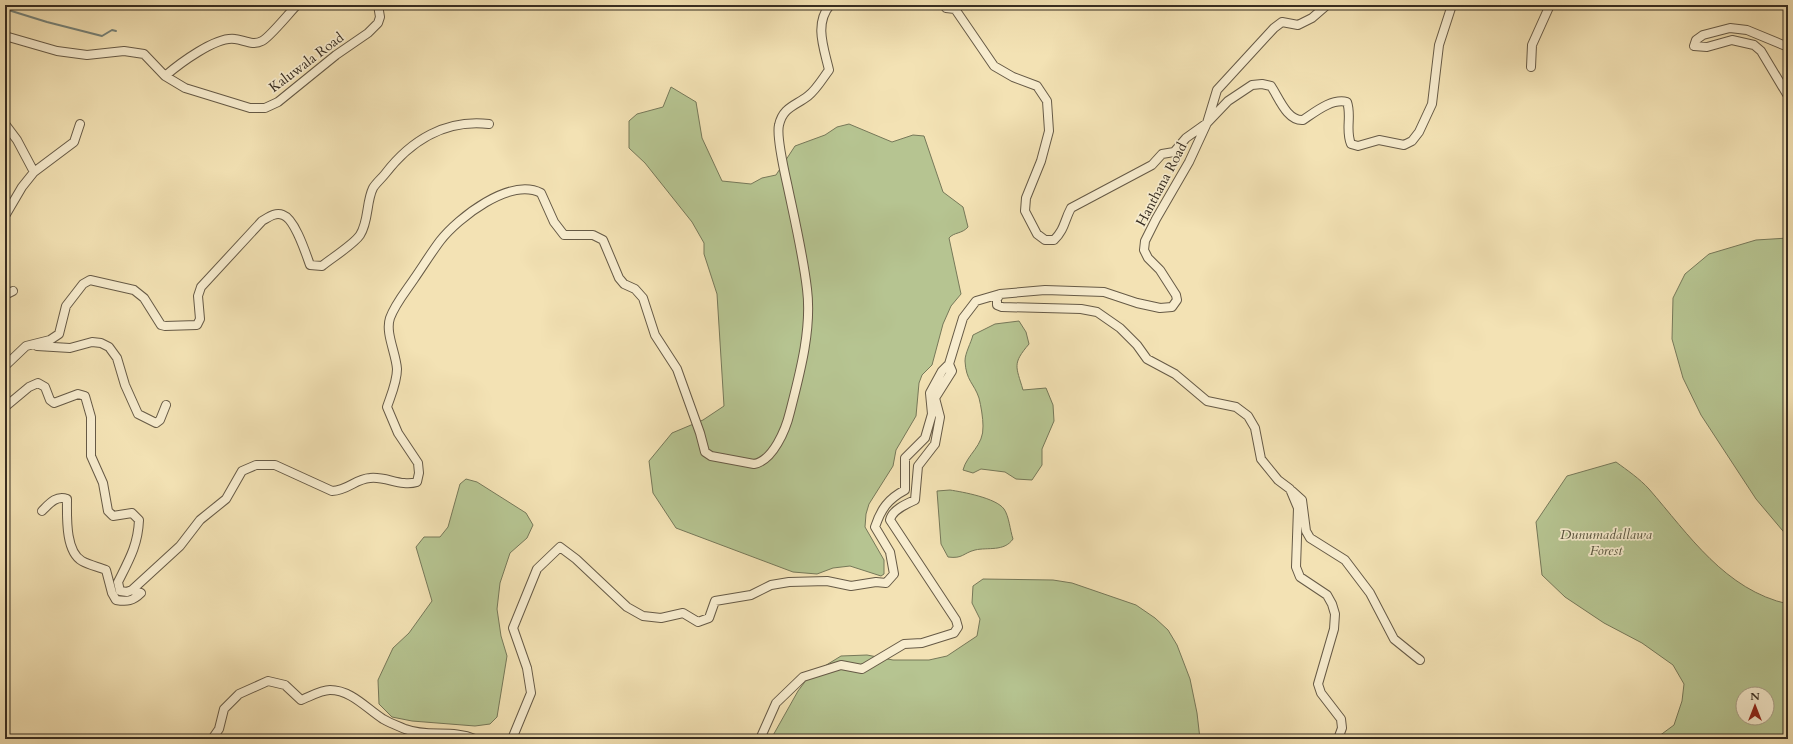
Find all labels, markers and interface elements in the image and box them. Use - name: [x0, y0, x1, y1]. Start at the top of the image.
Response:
- street label: Kaluwala Road: [265, 28, 348, 97]
- street label: Hanthana Road: [1131, 138, 1192, 229]
- park label: Dunumadallawa Forest: [1560, 525, 1652, 560]
- north arrow: [1735, 686, 1775, 726]
- text: N: [1750, 689, 1760, 704]

